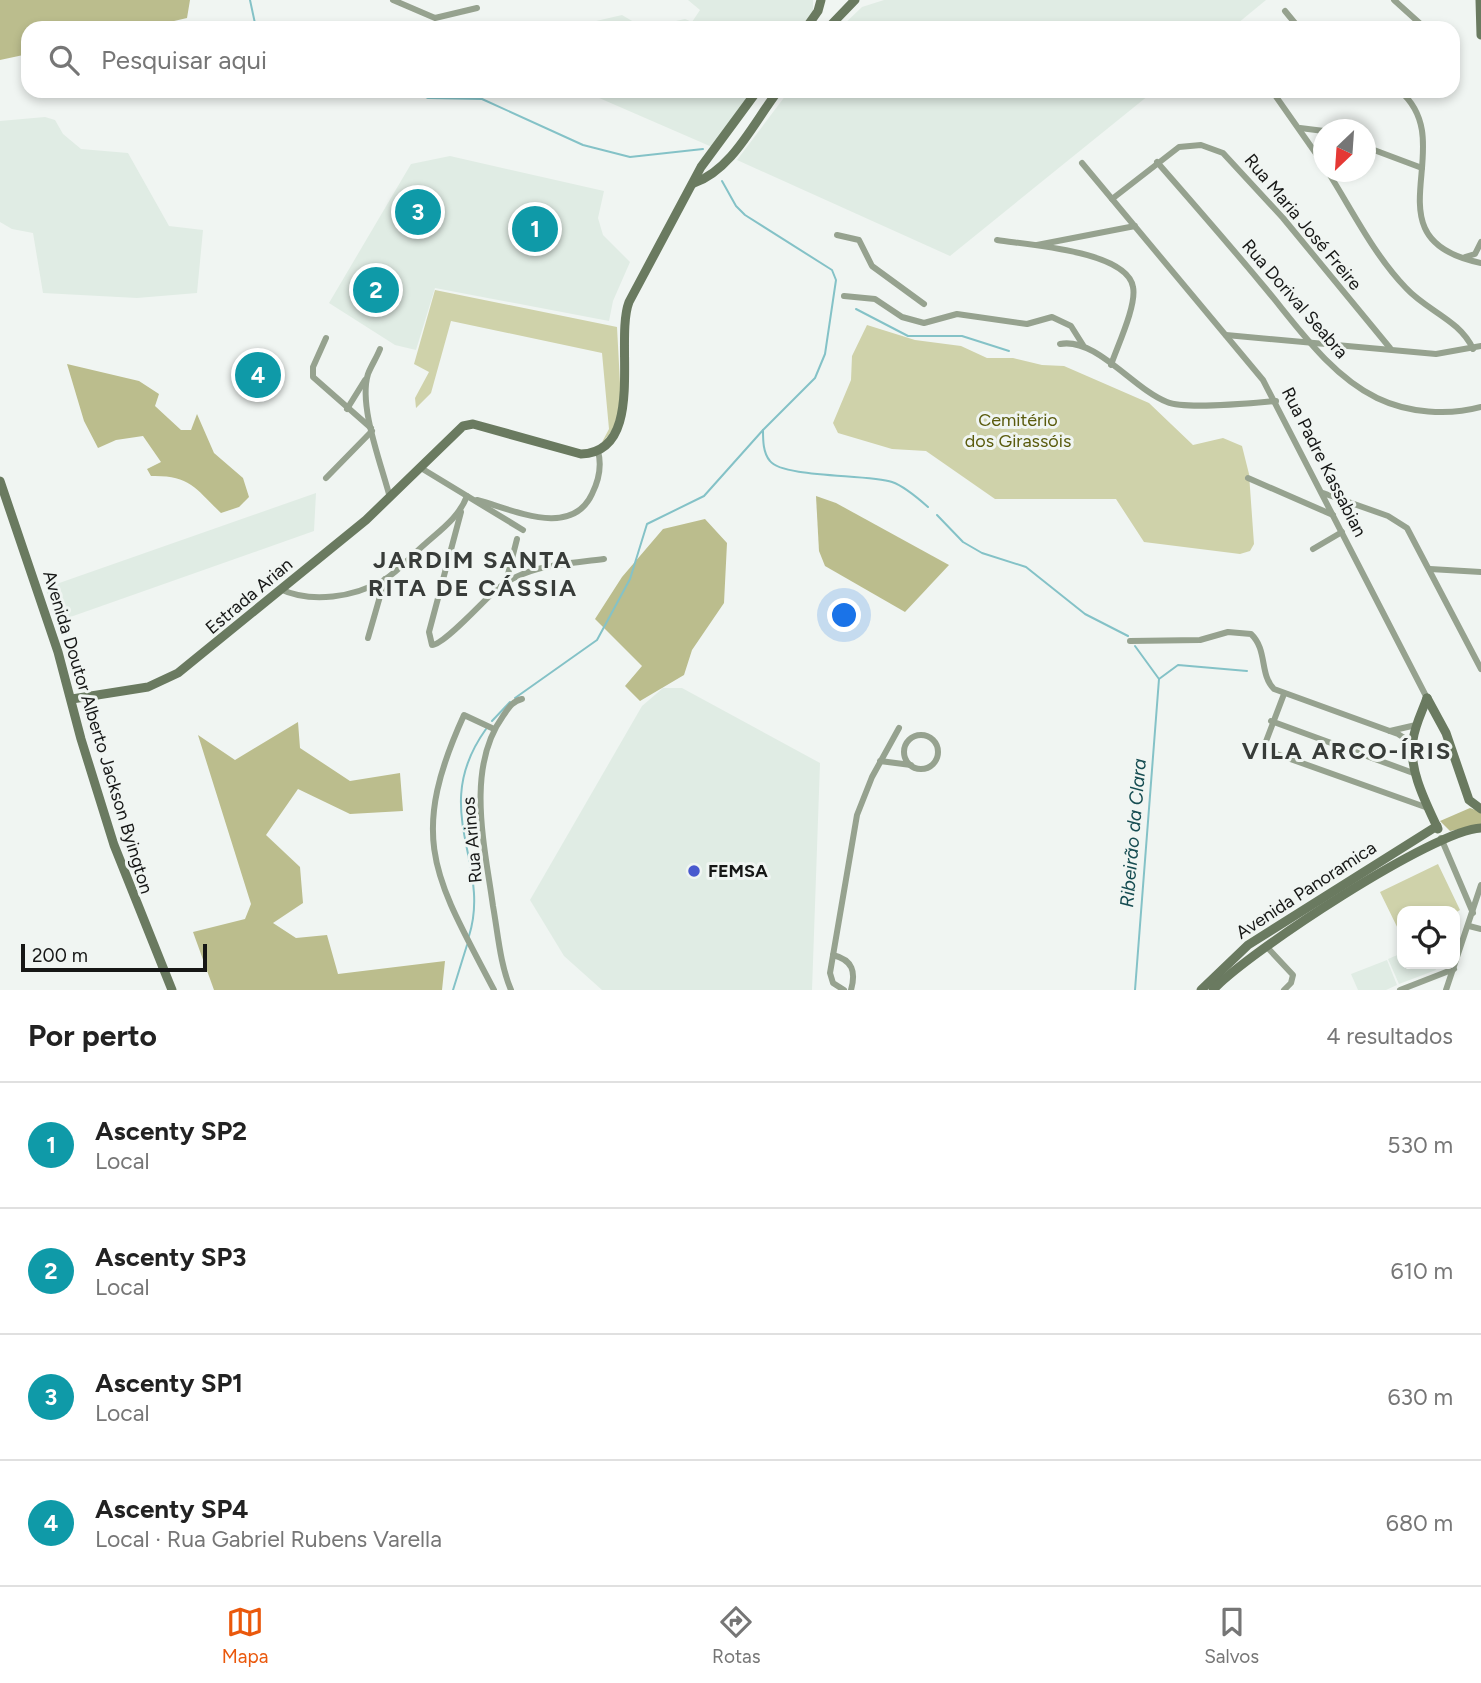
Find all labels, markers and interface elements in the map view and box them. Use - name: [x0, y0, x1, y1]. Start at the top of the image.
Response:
- search box: [21, 21, 1460, 98]
- icon: search: [45, 41, 83, 79]
- text: Pesquisar aqui: [101, 44, 267, 76]
- north arrow: [1313, 119, 1376, 182]
- street label: Rua Maria José Freire: [1240, 149, 1367, 295]
- pin: 3: [395, 186, 441, 238]
- pin: 1: [512, 203, 558, 255]
- street label: Rua Dorival Seabra: [1237, 235, 1353, 363]
- pin: 2: [353, 264, 399, 316]
- pin: 4: [235, 349, 281, 401]
- street label: Rua Padre Kassabian: [1277, 383, 1371, 541]
- park label: Cemitério dos Girassóis: [965, 409, 1071, 452]
- district label: JARDIM SANTA RITA DE CÁSSIA: [368, 545, 578, 602]
- street label: Estrada Arian: [201, 553, 297, 639]
- street label: Avenida Doutor Alberto Jackson Byington: [38, 568, 158, 896]
- your location: [827, 598, 861, 632]
- district label: VILA ARCO-ÍRIS: [1242, 736, 1452, 765]
- water label: Ribeirão da Clara: [1115, 758, 1151, 908]
- street label: Rua Arinos: [457, 796, 487, 884]
- street label: Avenida Panoramica: [1232, 836, 1380, 944]
- place label: FEMSA: [708, 860, 768, 882]
- marker: FEMSA: [686, 863, 702, 879]
- map controls: [1397, 906, 1460, 969]
- button: locate: [1397, 906, 1460, 969]
- scale bar: [21, 941, 206, 973]
- text: 200 m: [32, 944, 88, 967]
- text: Por perto: [28, 1017, 157, 1054]
- text: 4 resultados: [1326, 1022, 1453, 1050]
- text: Ascenty SP2: [95, 1115, 247, 1147]
- text: 1: [46, 1131, 56, 1159]
- text: 530 m: [1387, 1131, 1453, 1159]
- text: Local: [95, 1147, 150, 1175]
- text: Ascenty SP3: [95, 1241, 247, 1273]
- text: 2: [44, 1257, 58, 1285]
- text: 610 m: [1390, 1257, 1453, 1285]
- text: Local: [95, 1273, 150, 1301]
- text: Ascenty SP1: [95, 1367, 243, 1399]
- text: 3: [45, 1383, 57, 1411]
- text: 630 m: [1387, 1383, 1453, 1411]
- text: Local: [95, 1399, 150, 1427]
- text: Ascenty SP4: [95, 1493, 249, 1525]
- text: 4: [44, 1509, 58, 1537]
- text: 680 m: [1386, 1509, 1453, 1537]
- text: Local · Rua Gabriel Rubens Varella: [95, 1525, 442, 1553]
- tab: Mapa: [222, 1603, 268, 1668]
- tab: Rotas: [712, 1603, 761, 1668]
- tab: Salvos: [1204, 1603, 1259, 1668]

